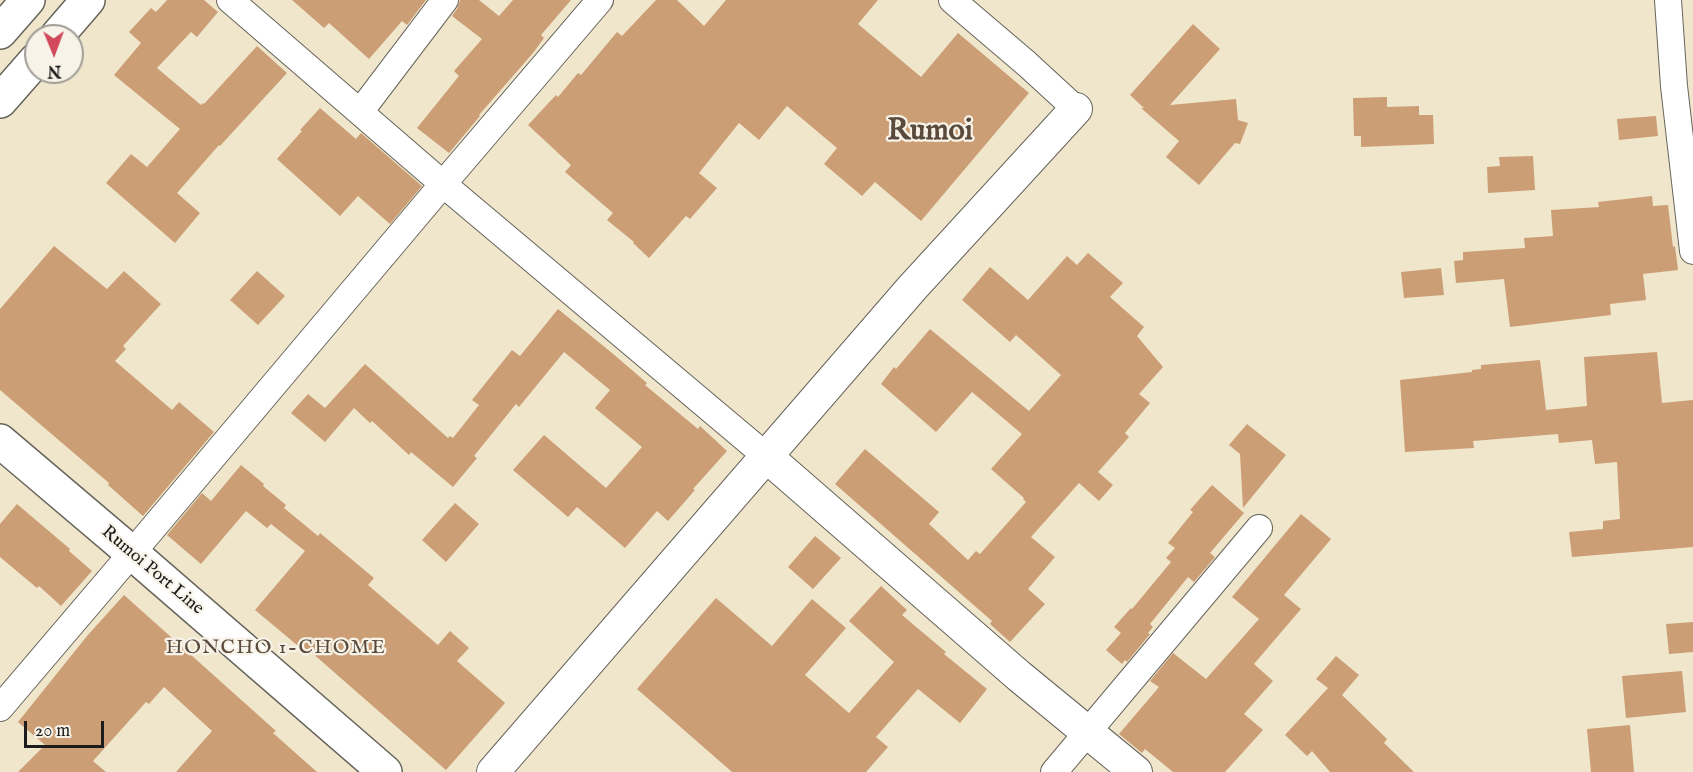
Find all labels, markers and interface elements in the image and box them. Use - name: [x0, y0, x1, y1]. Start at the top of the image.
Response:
- north arrow: [24, 24, 84, 84]
- text: N: [47, 60, 61, 80]
- district label: Rumoi: [887, 115, 973, 151]
- street label: Rumoi Port Line: [96, 522, 208, 620]
- district label: HONCHO 1-CHOME: [166, 637, 386, 661]
- scale bar: [27, 709, 106, 747]
- text: 20 m: [35, 720, 70, 743]

